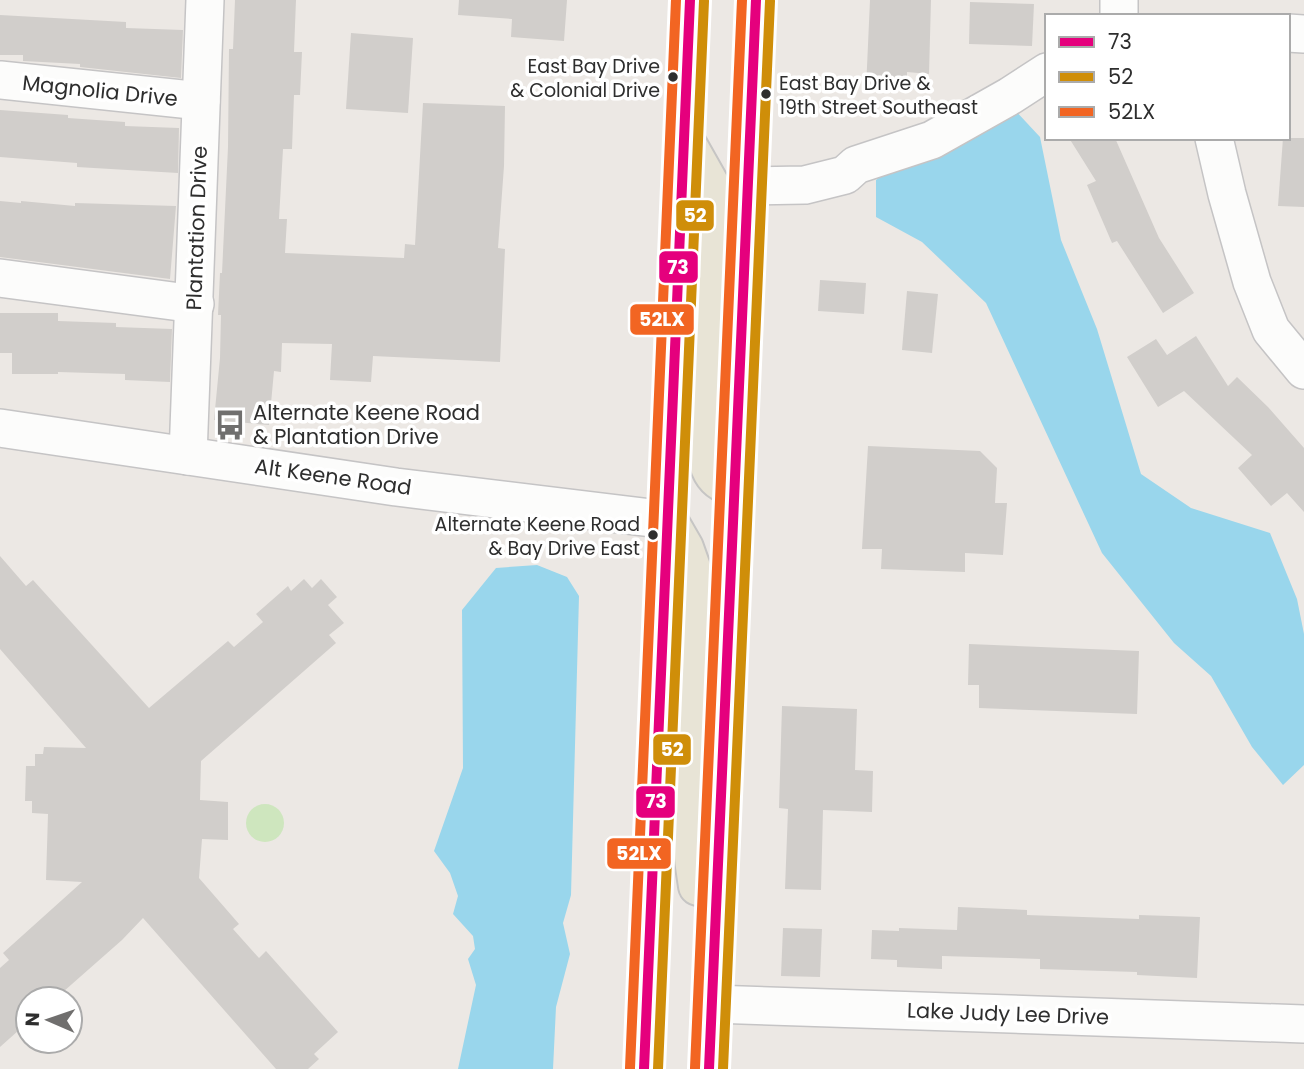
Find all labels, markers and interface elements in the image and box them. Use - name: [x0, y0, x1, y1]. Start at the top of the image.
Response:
- legend: [1045, 14, 1290, 140]
- text: 73: [1108, 27, 1132, 56]
- place label: East Bay Drive & Colonial Drive: [510, 53, 660, 104]
- text: 52: [1108, 62, 1133, 91]
- street label: Magnolia Drive: [21, 68, 179, 113]
- marker: East Bay Drive & Colonial Drive: [666, 70, 680, 84]
- place label: East Bay Drive & 19th Street Southeast: [779, 70, 978, 121]
- marker: East Bay Drive & 19th Street Southeast: [759, 87, 773, 101]
- text: 52LX: [1108, 97, 1155, 126]
- street label: Plantation Drive: [179, 145, 214, 311]
- line badge: 52: [675, 199, 715, 232]
- text: 52: [683, 202, 707, 229]
- line badge: 73: [658, 250, 699, 284]
- text: 73: [667, 254, 689, 281]
- line badge: 52LX: [629, 303, 695, 336]
- text: 52LX: [639, 306, 685, 333]
- place label: Alternate Keene Road & Plantation Drive: [253, 398, 480, 451]
- bus stop icon: Alternate Keene Road & Plantation Drive: [213, 408, 247, 442]
- street label: Alt Keene Road: [253, 451, 413, 502]
- place label: Alternate Keene Road & Bay Drive East: [435, 511, 640, 562]
- marker: Alternate Keene Road & Bay Drive East: [646, 528, 660, 542]
- line badge: 52: [652, 733, 692, 766]
- text: 52: [660, 736, 684, 763]
- line badge: 73: [635, 785, 676, 819]
- text: 73: [645, 788, 667, 815]
- line badge: 52LX: [606, 837, 672, 870]
- text: 52LX: [616, 840, 662, 867]
- north arrow: [14, 985, 84, 1055]
- street label: Lake Judy Lee Drive: [906, 995, 1110, 1032]
- text: N: [19, 1012, 46, 1027]

